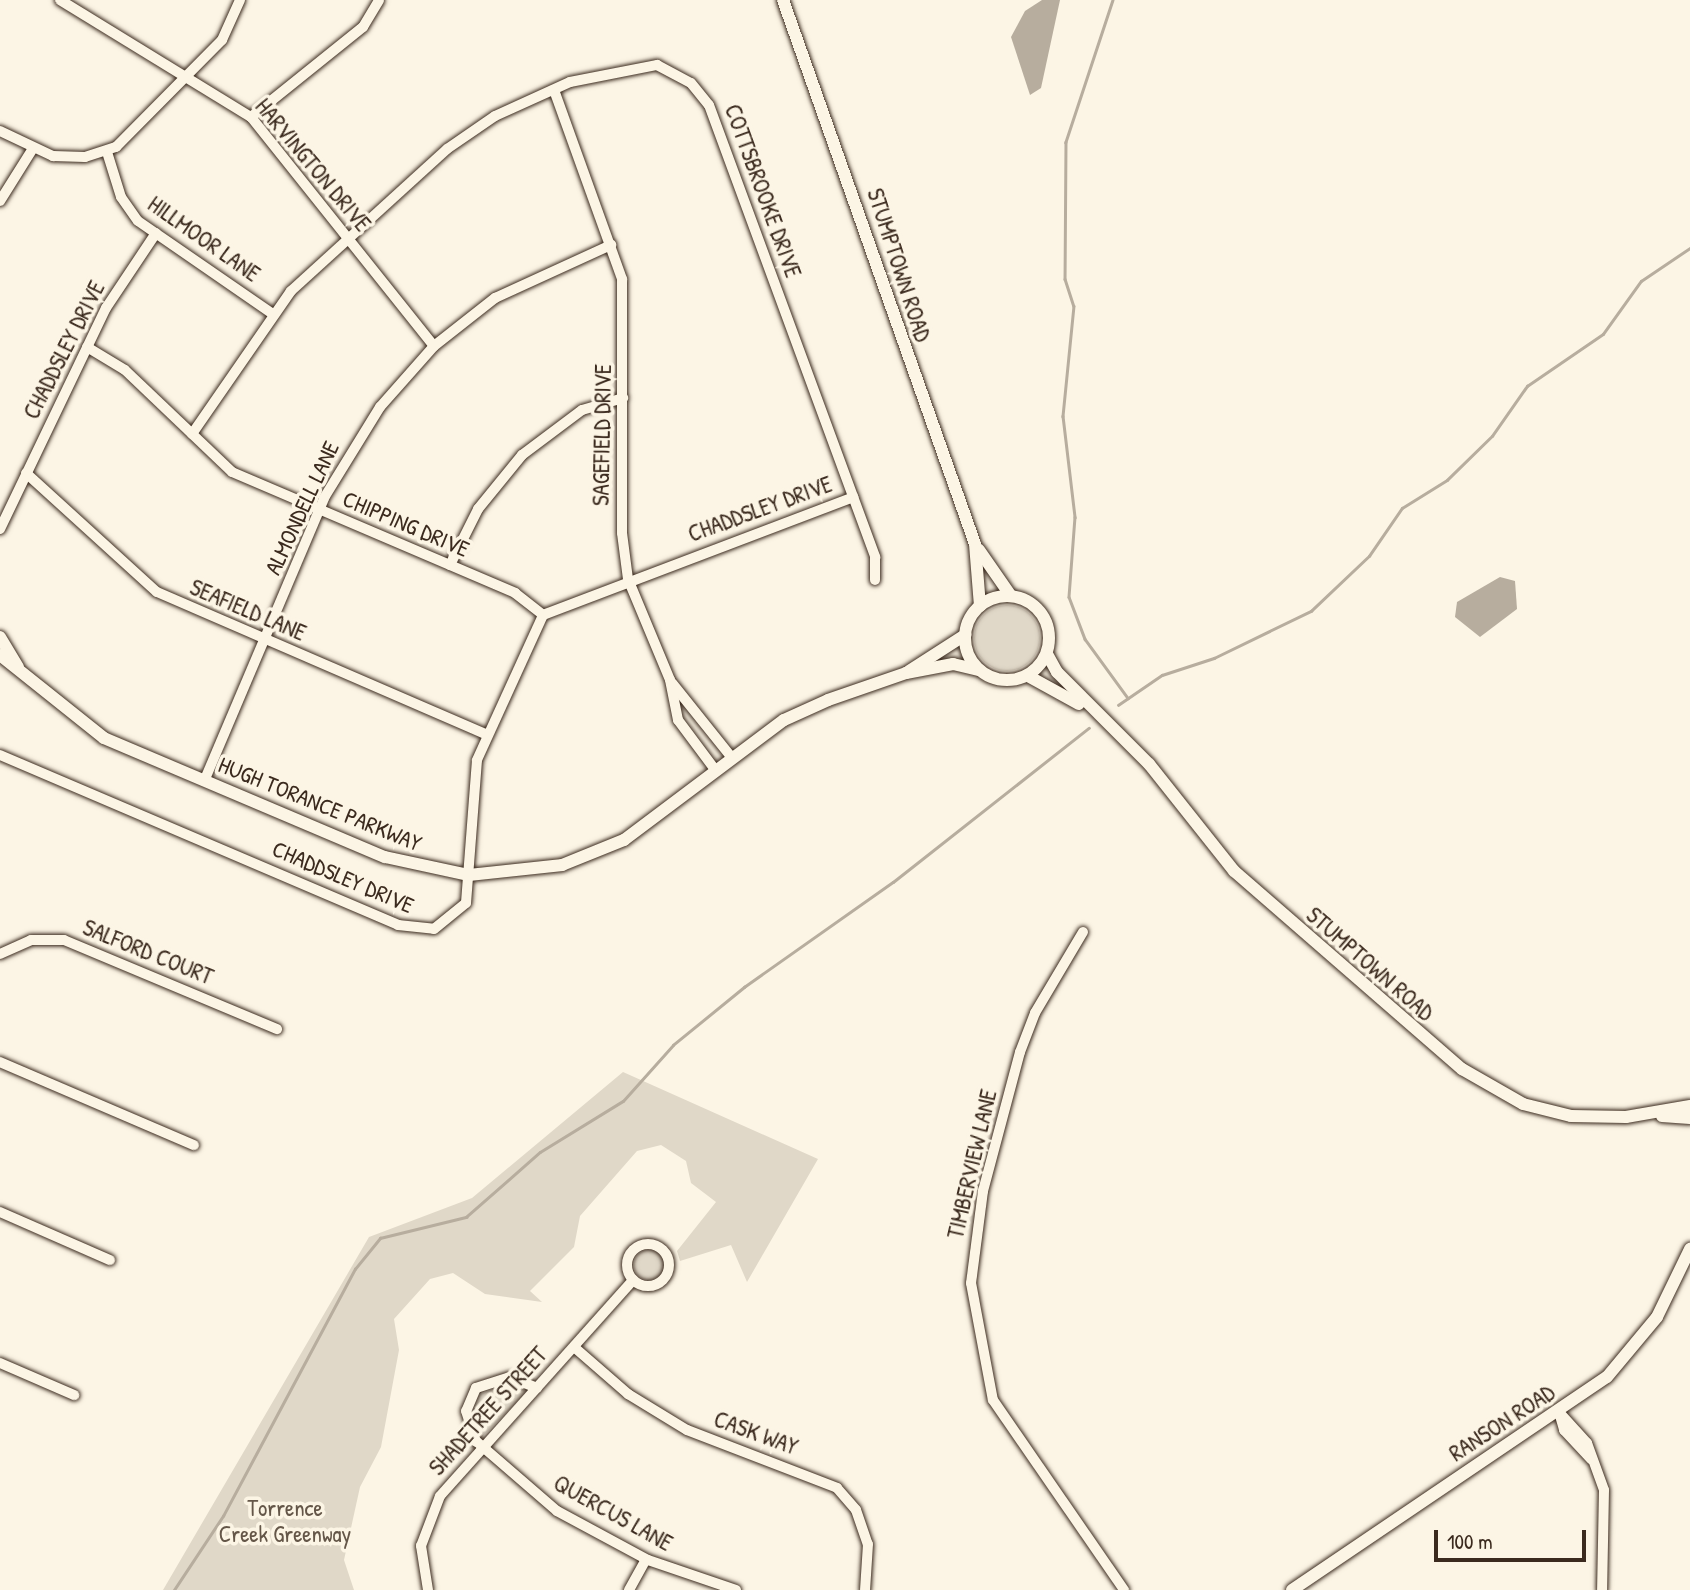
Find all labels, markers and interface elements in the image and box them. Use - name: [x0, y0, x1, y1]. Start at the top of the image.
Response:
- street label: HARVINGTON DRIVE: [249, 93, 377, 237]
- street label: COTTSBROOKE DRIVE: [719, 101, 807, 281]
- street label: STUMPTOWN ROAD: [861, 185, 937, 345]
- street label: HILLMOOR LANE: [143, 190, 265, 288]
- street label: CHADDSLEY DRIVE: [17, 276, 111, 424]
- street label: SAGEFIELD DRIVE: [587, 364, 617, 506]
- street label: ALMONDELL LANE: [259, 437, 345, 579]
- street label: CHADDSLEY DRIVE: [684, 470, 836, 548]
- street label: CHIPPING DRIVE: [339, 485, 473, 563]
- street label: SEAFIELD LANE: [186, 573, 310, 647]
- street label: HUGH TORANCE PARKWAY: [215, 751, 425, 857]
- street label: CHADDSLEY DRIVE: [268, 835, 418, 919]
- street label: STUMPTOWN ROAD: [1301, 901, 1439, 1027]
- street label: SALFORD COURT: [79, 913, 217, 991]
- street label: TIMBERVIEW LANE: [941, 1087, 1003, 1241]
- street label: SHADETREE STREET: [423, 1341, 553, 1481]
- street label: RANSON ROAD: [1444, 1379, 1560, 1467]
- street label: CASK WAY: [710, 1405, 802, 1461]
- street label: QUERCUS LANE: [549, 1469, 677, 1557]
- park label: Torrence Creek Greenway: [219, 1494, 351, 1548]
- scale bar: [1438, 1516, 1590, 1560]
- text: 100 m: [1447, 1527, 1493, 1556]

